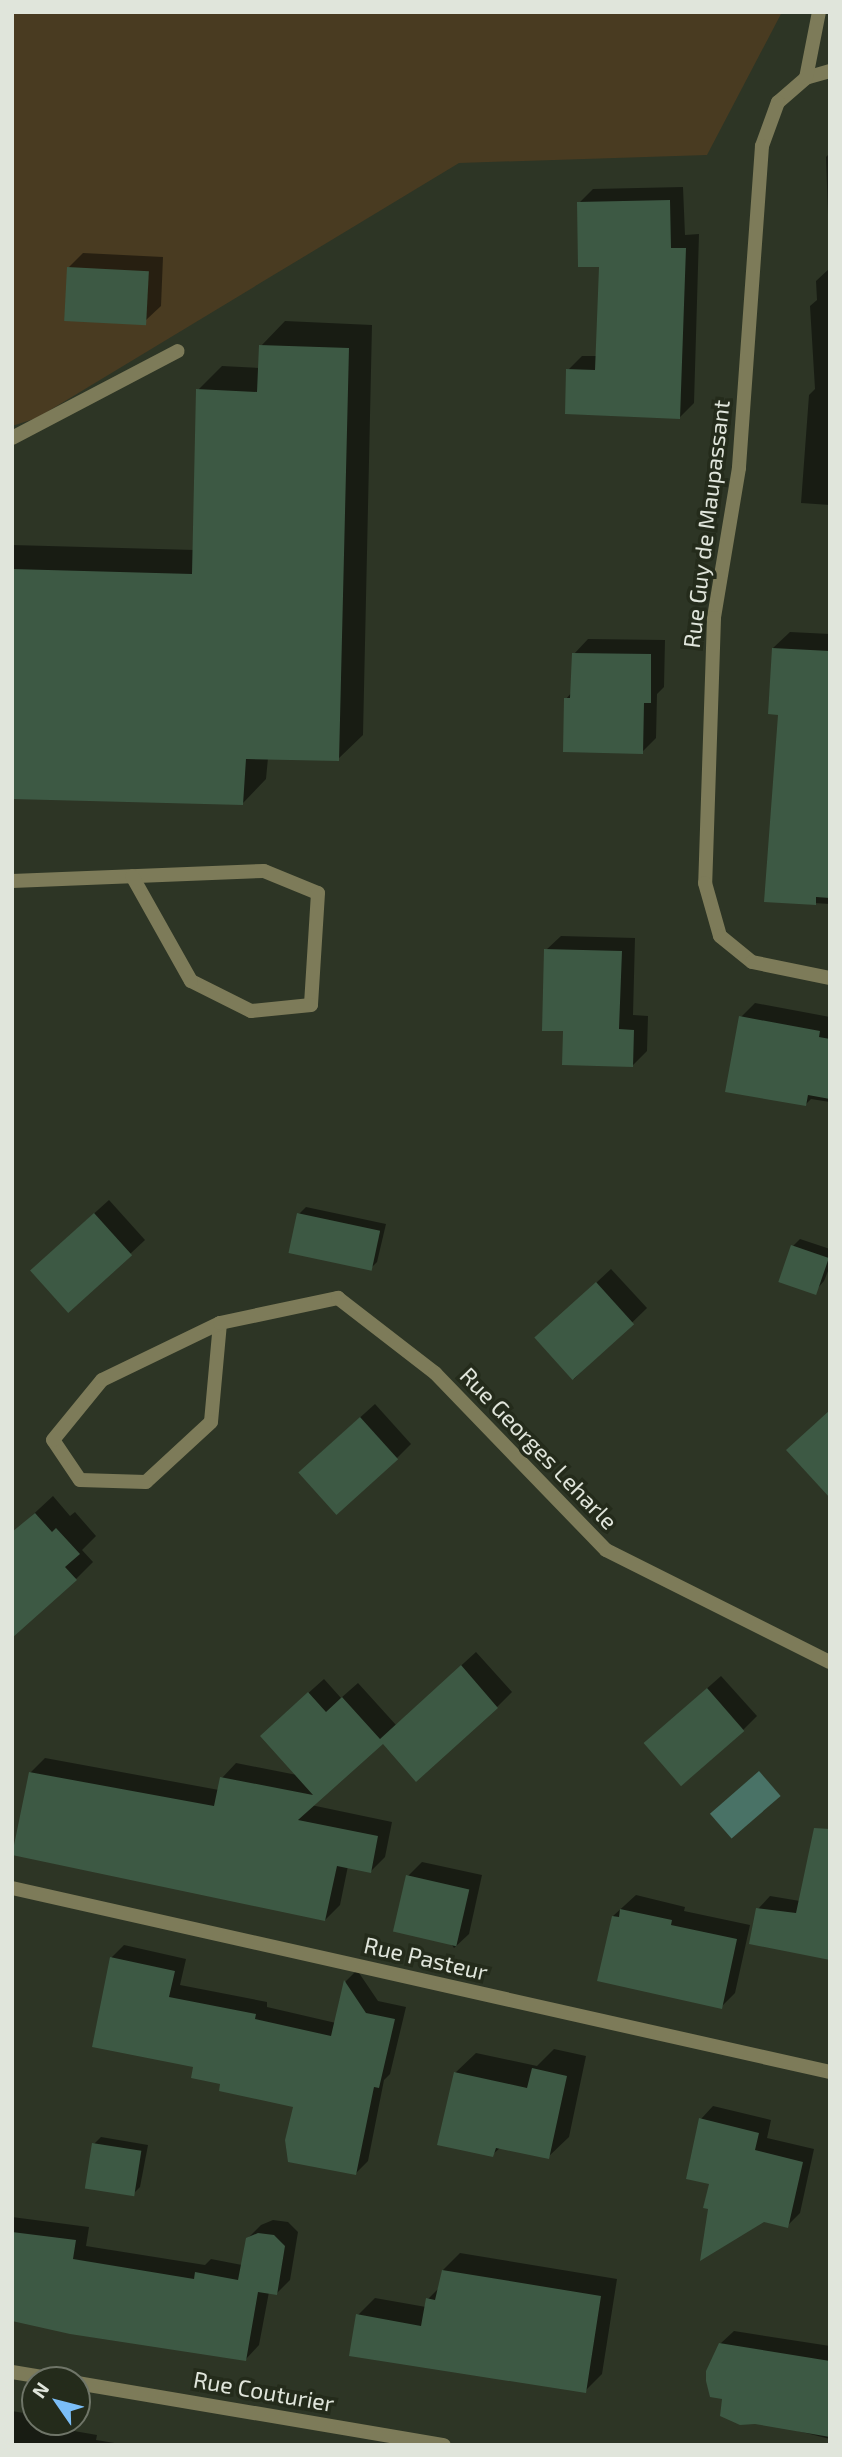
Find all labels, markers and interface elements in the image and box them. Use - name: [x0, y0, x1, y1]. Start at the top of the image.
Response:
- street label: Rue Guy de Maupassant: [677, 398, 735, 650]
- street label: Rue Georges Leharle: [455, 1361, 623, 1535]
- street label: Rue Pasteur: [361, 1930, 491, 1986]
- street label: Rue Couturier: [191, 2365, 337, 2417]
- north arrow: [21, 2366, 91, 2436]
- text: N: [27, 2378, 53, 2402]

